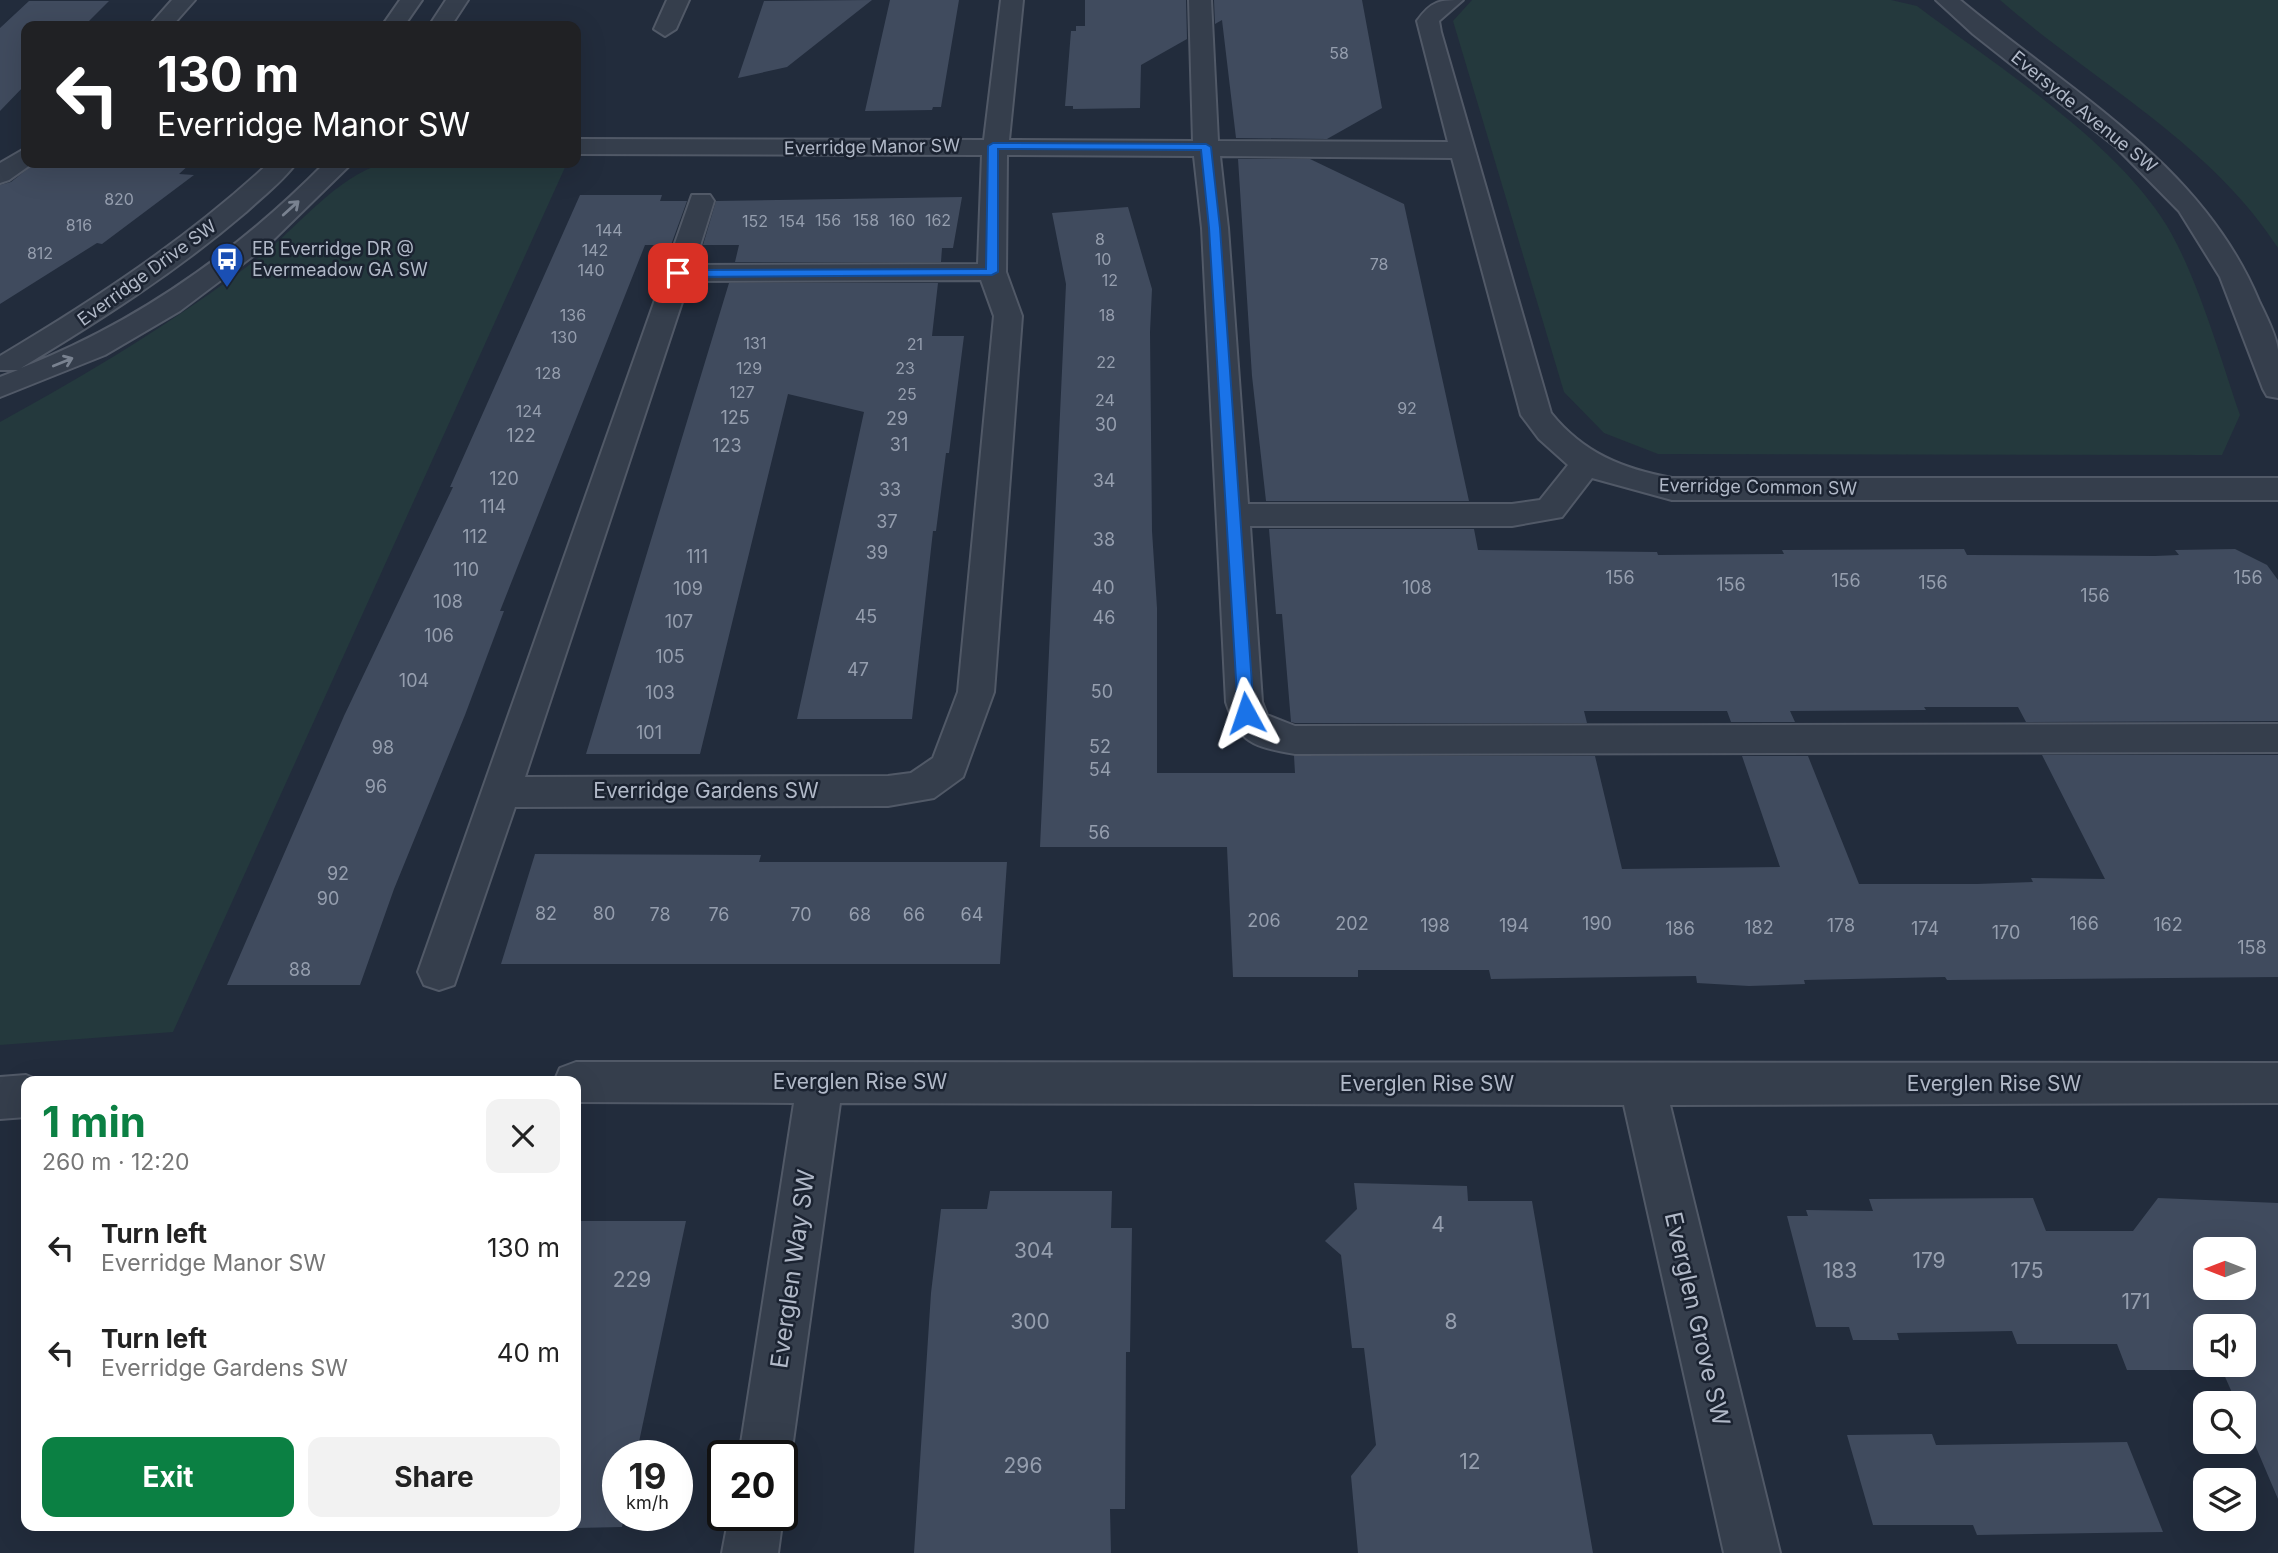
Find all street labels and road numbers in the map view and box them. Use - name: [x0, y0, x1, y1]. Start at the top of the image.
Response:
- street label: Eversyde Avenue SW: [2007, 46, 2162, 177]
- street label: Everridge Manor SW: [784, 134, 960, 159]
- street label: Everridge Drive SW: [73, 215, 220, 330]
- street label: Everridge Common SW: [1659, 474, 1858, 499]
- street label: Everridge Gardens SW: [593, 778, 819, 803]
- street label: Everglen Rise SW: [773, 1069, 947, 1094]
- street label: Everglen Rise SW: [1340, 1071, 1514, 1096]
- street label: Everglen Rise SW: [1907, 1071, 2081, 1096]
- street label: Everglen Way SW: [764, 1167, 821, 1370]
- street label: Everglen Grove SW: [1659, 1209, 1736, 1429]

